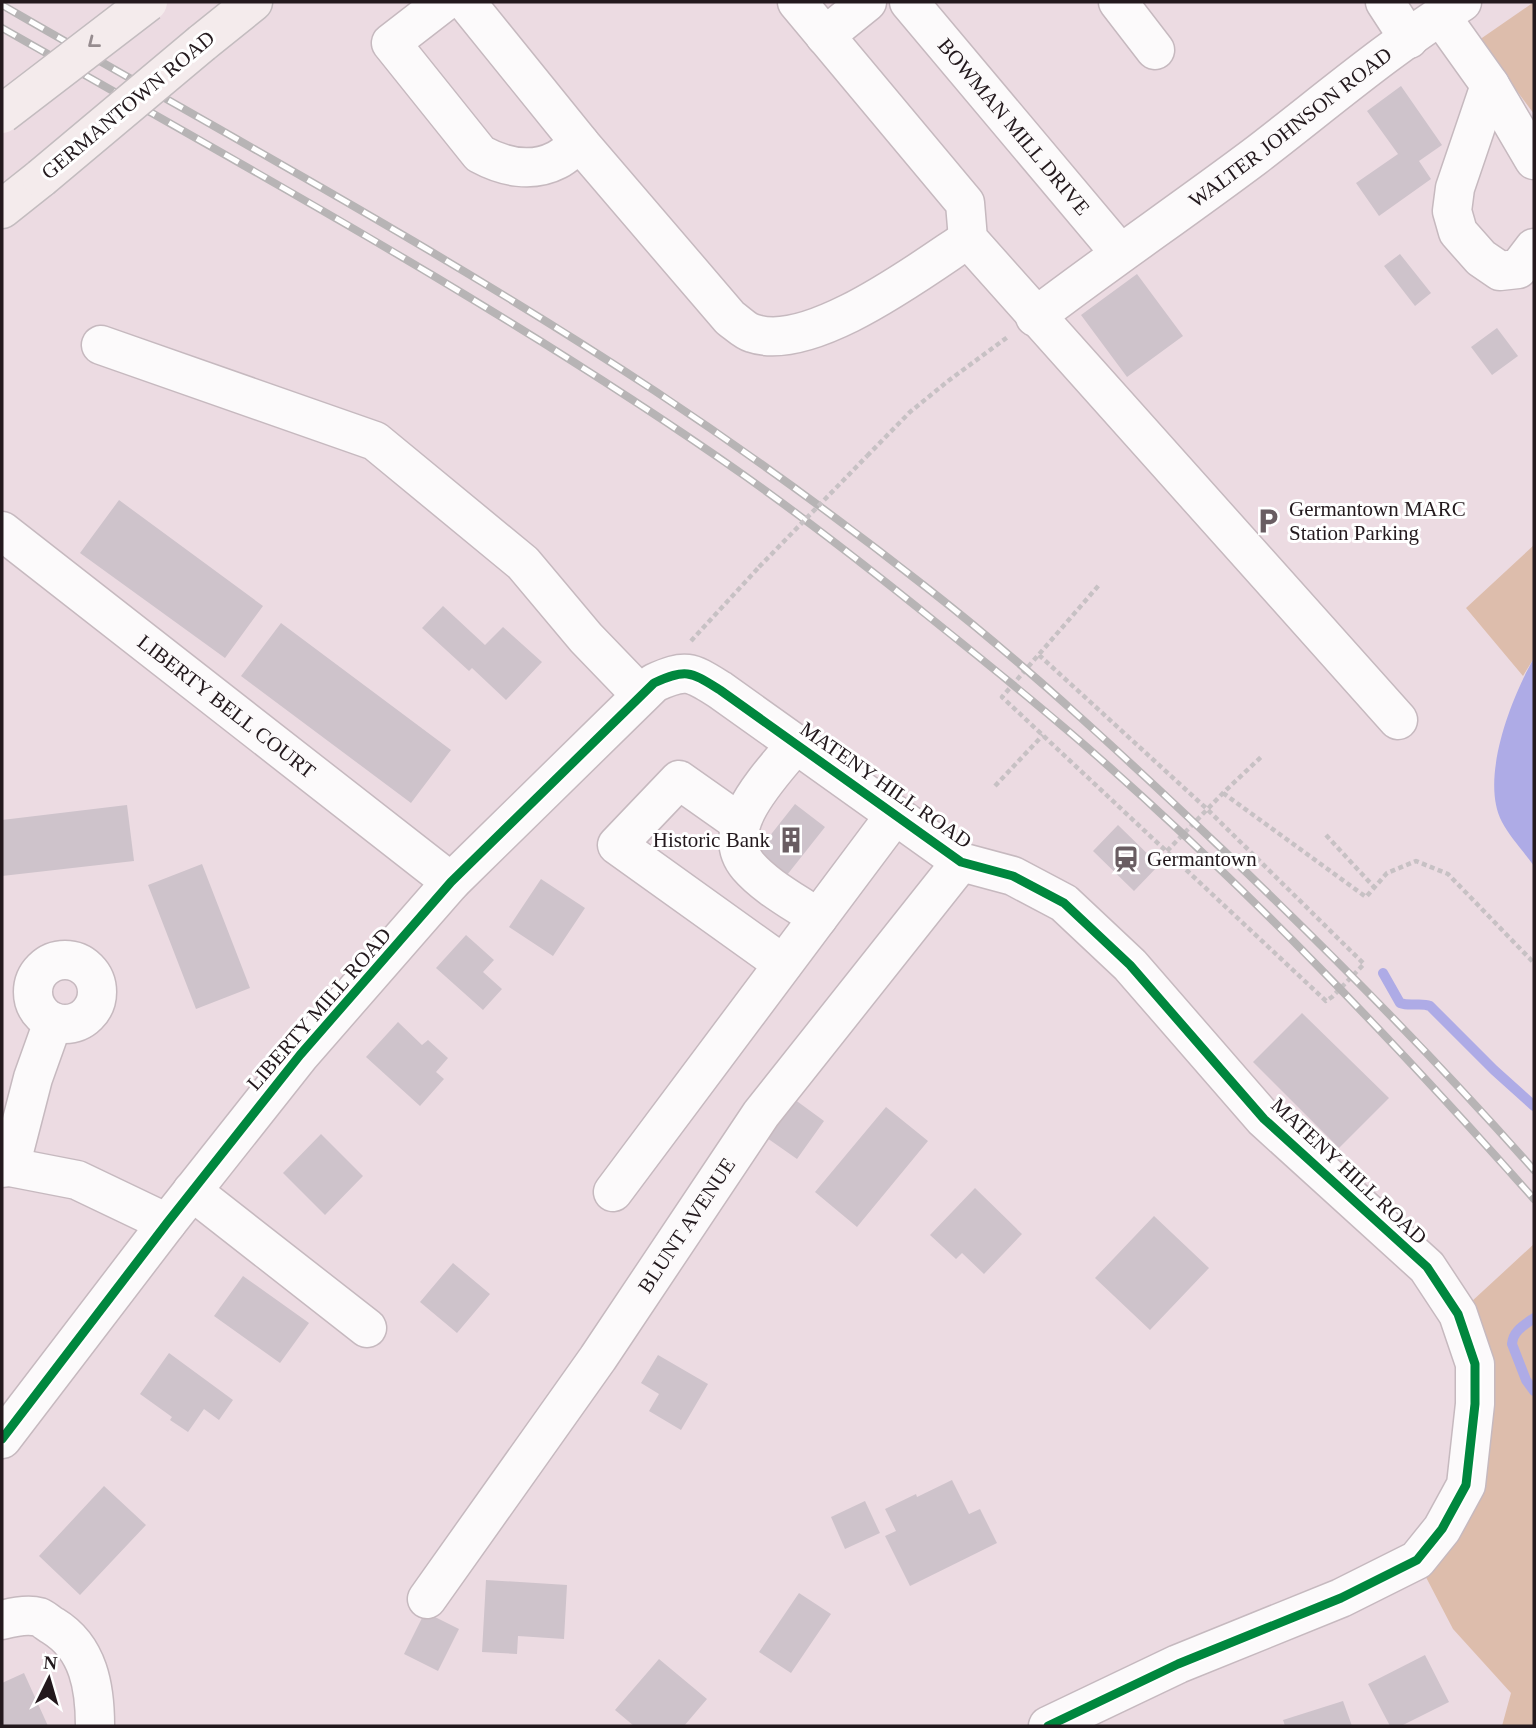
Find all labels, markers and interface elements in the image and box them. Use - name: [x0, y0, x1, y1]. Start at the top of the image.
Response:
- street label: GERMANTOWN ROAD: [37, 26, 219, 184]
- street label: BOWMAN MILL DRIVE: [933, 34, 1095, 220]
- one-way arrow: [89, 35, 101, 48]
- street label: WALTER JOHNSON ROAD: [1184, 42, 1396, 213]
- place label: Germantown MARC Station Parking: [1289, 497, 1466, 545]
- parking icon: Germantown MARC Station Parking: [1253, 506, 1283, 536]
- street label: LIBERTY BELL COURT: [133, 630, 320, 783]
- street label: MATENY HILL ROAD: [796, 717, 976, 853]
- building icon: Historic Bank: [776, 825, 806, 855]
- place label: Historic Bank: [653, 828, 770, 852]
- station icon: Germantown: [1111, 844, 1141, 874]
- place label: Germantown: [1147, 847, 1257, 871]
- street label: LIBERTY MILL ROAD: [242, 923, 396, 1095]
- street label: MATENY HILL ROAD: [1266, 1093, 1432, 1249]
- street label: BLUNT AVENUE: [633, 1153, 740, 1297]
- north arrow: [14, 1644, 84, 1714]
- text: N: [43, 1652, 58, 1674]

